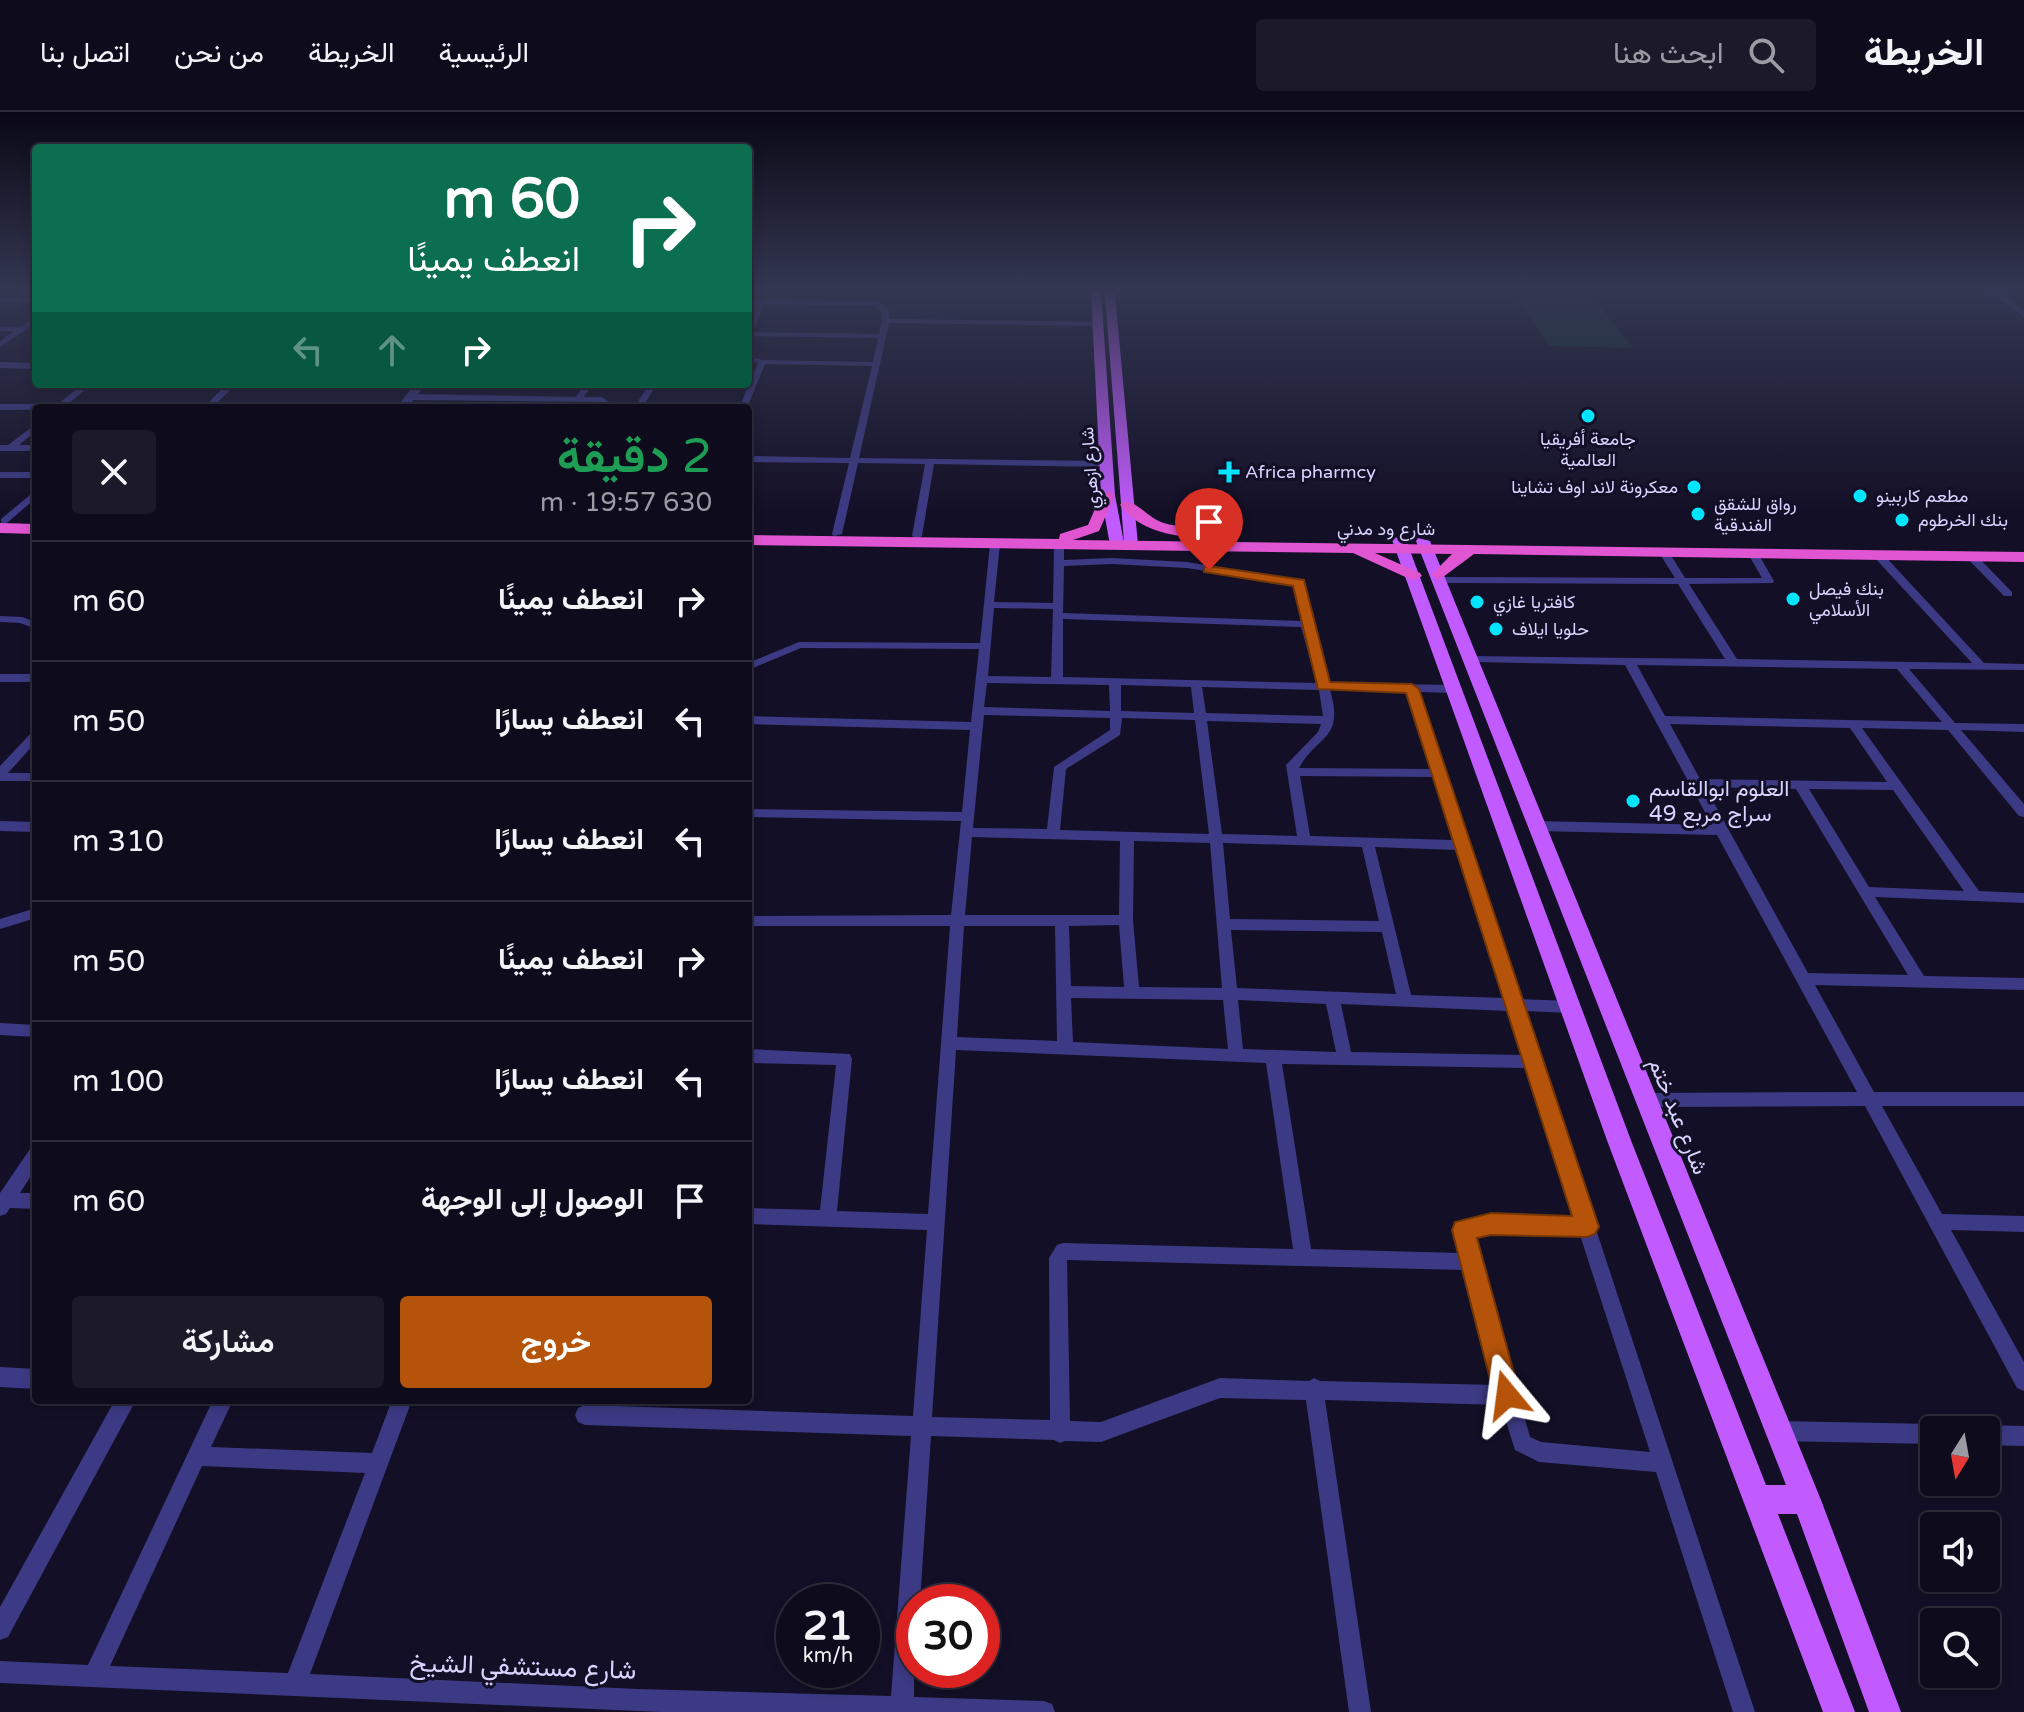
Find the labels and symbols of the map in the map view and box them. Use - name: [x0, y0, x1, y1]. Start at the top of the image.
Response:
- marker: جامعة أفريقيا العالمية: [1579, 407, 1597, 425]
- street label: شارع ازهري: [1076, 426, 1108, 510]
- place label: جامعة أفريقيا العالمية: [1540, 428, 1636, 471]
- place label: Africa pharmcy: [1245, 461, 1376, 483]
- marker: Africa pharmcy: [1220, 463, 1238, 481]
- place label: معكرونة لاند اوف تشاينا: [1511, 476, 1678, 498]
- marker: معكرونة لاند اوف تشاينا: [1685, 478, 1703, 496]
- place label: مطعم كاربينو: [1876, 485, 1968, 508]
- marker: مطعم كاربينو: [1851, 487, 1869, 505]
- pin: [1175, 488, 1243, 570]
- place label: رواق للشقق الفندقية: [1714, 493, 1797, 536]
- marker: رواق للشقق الفندقية: [1689, 505, 1707, 523]
- place label: بنك الخرطوم: [1918, 509, 2008, 532]
- marker: بنك الخرطوم: [1893, 511, 1911, 529]
- street label: شارع ود مدني: [1337, 518, 1435, 544]
- place label: بنك فيصل الأسلامي: [1809, 578, 1884, 625]
- marker: بنك فيصل الأسلامي: [1784, 590, 1802, 608]
- place label: كافتريا غازي: [1493, 591, 1575, 617]
- marker: كافتريا غازي: [1468, 593, 1486, 611]
- place label: حلويا ايلاف: [1512, 618, 1589, 640]
- marker: حلويا ايلاف: [1487, 620, 1505, 638]
- place label: العلوم ابوالقاسم سراج مربع 49: [1649, 776, 1789, 828]
- marker: العلوم ابوالقاسم سراج مربع 49: [1624, 792, 1642, 810]
- street label: شارع عبد ختم: [1642, 1054, 1713, 1179]
- position arrow: [1465, 1353, 1549, 1437]
- north arrow: [1920, 1416, 2000, 1496]
- speed limit sign: 30: [896, 1584, 1000, 1688]
- street label: شارع مستشفي الشيخ: [409, 1647, 637, 1691]

